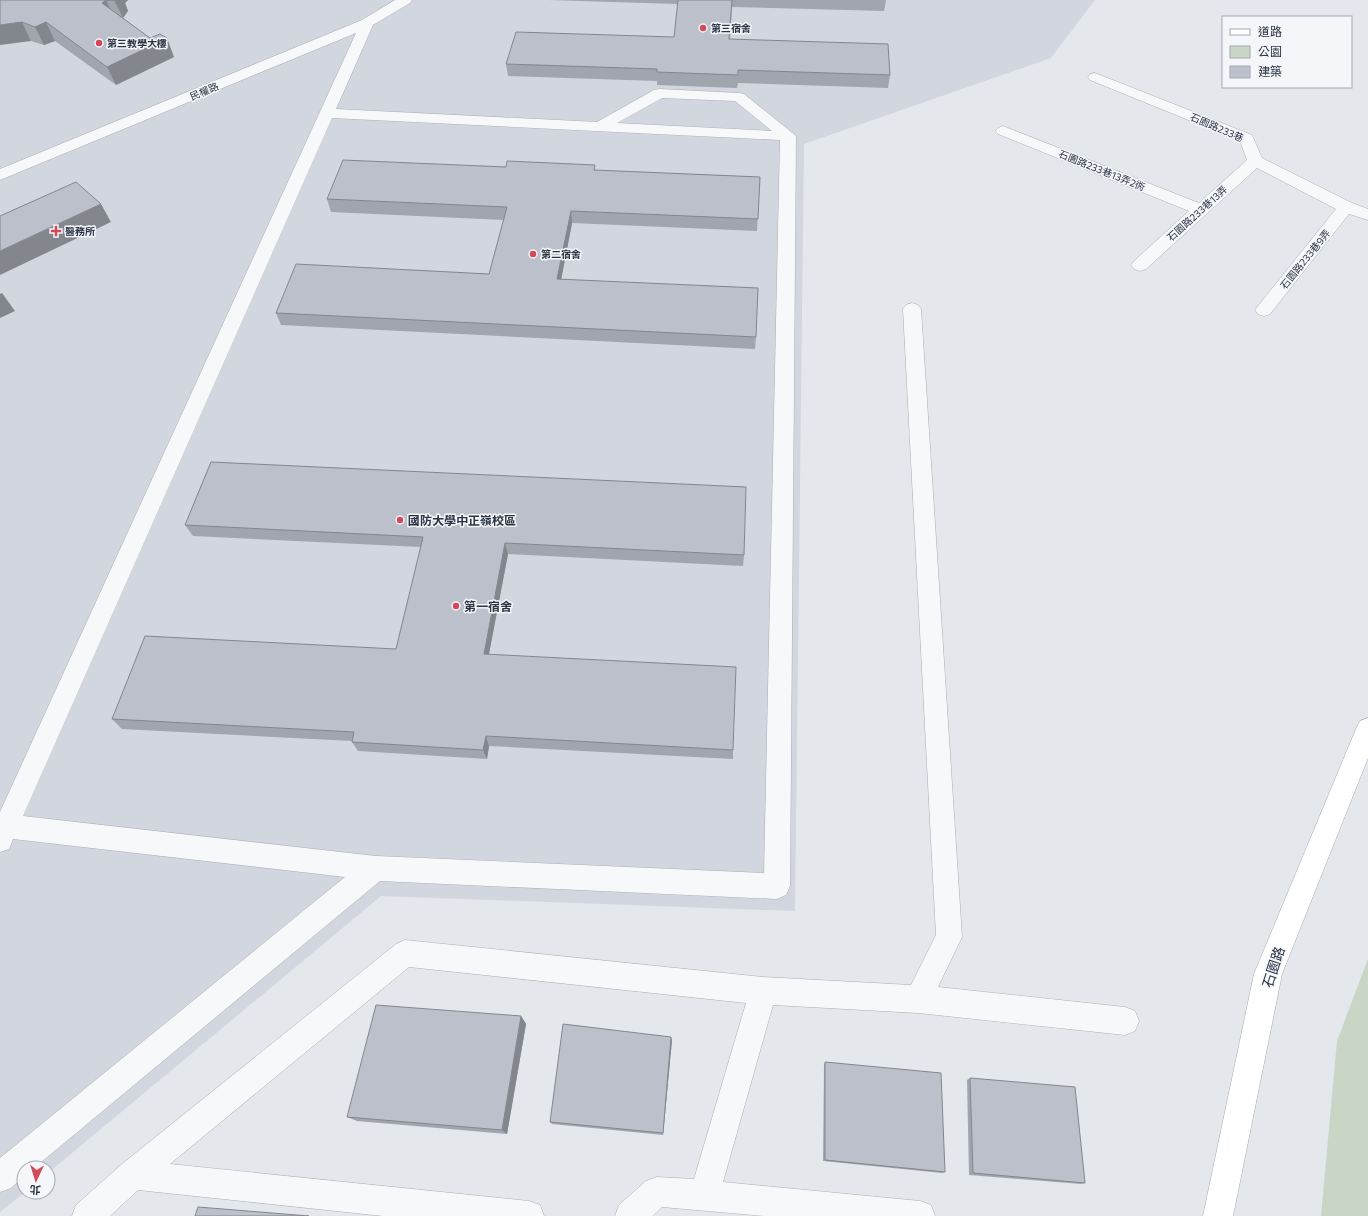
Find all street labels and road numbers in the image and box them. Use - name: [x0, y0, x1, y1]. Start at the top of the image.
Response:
- street label: 民權路: [188, 80, 220, 102]
- street label: 石園路233巷: [1188, 110, 1246, 144]
- street label: 石園路233巷13弄2衖: [1057, 147, 1147, 193]
- street label: 石園路233巷13弄: [1164, 183, 1230, 243]
- street label: 石園路233巷9弄: [1277, 227, 1333, 291]
- street label: 石園路: [1258, 944, 1288, 990]

